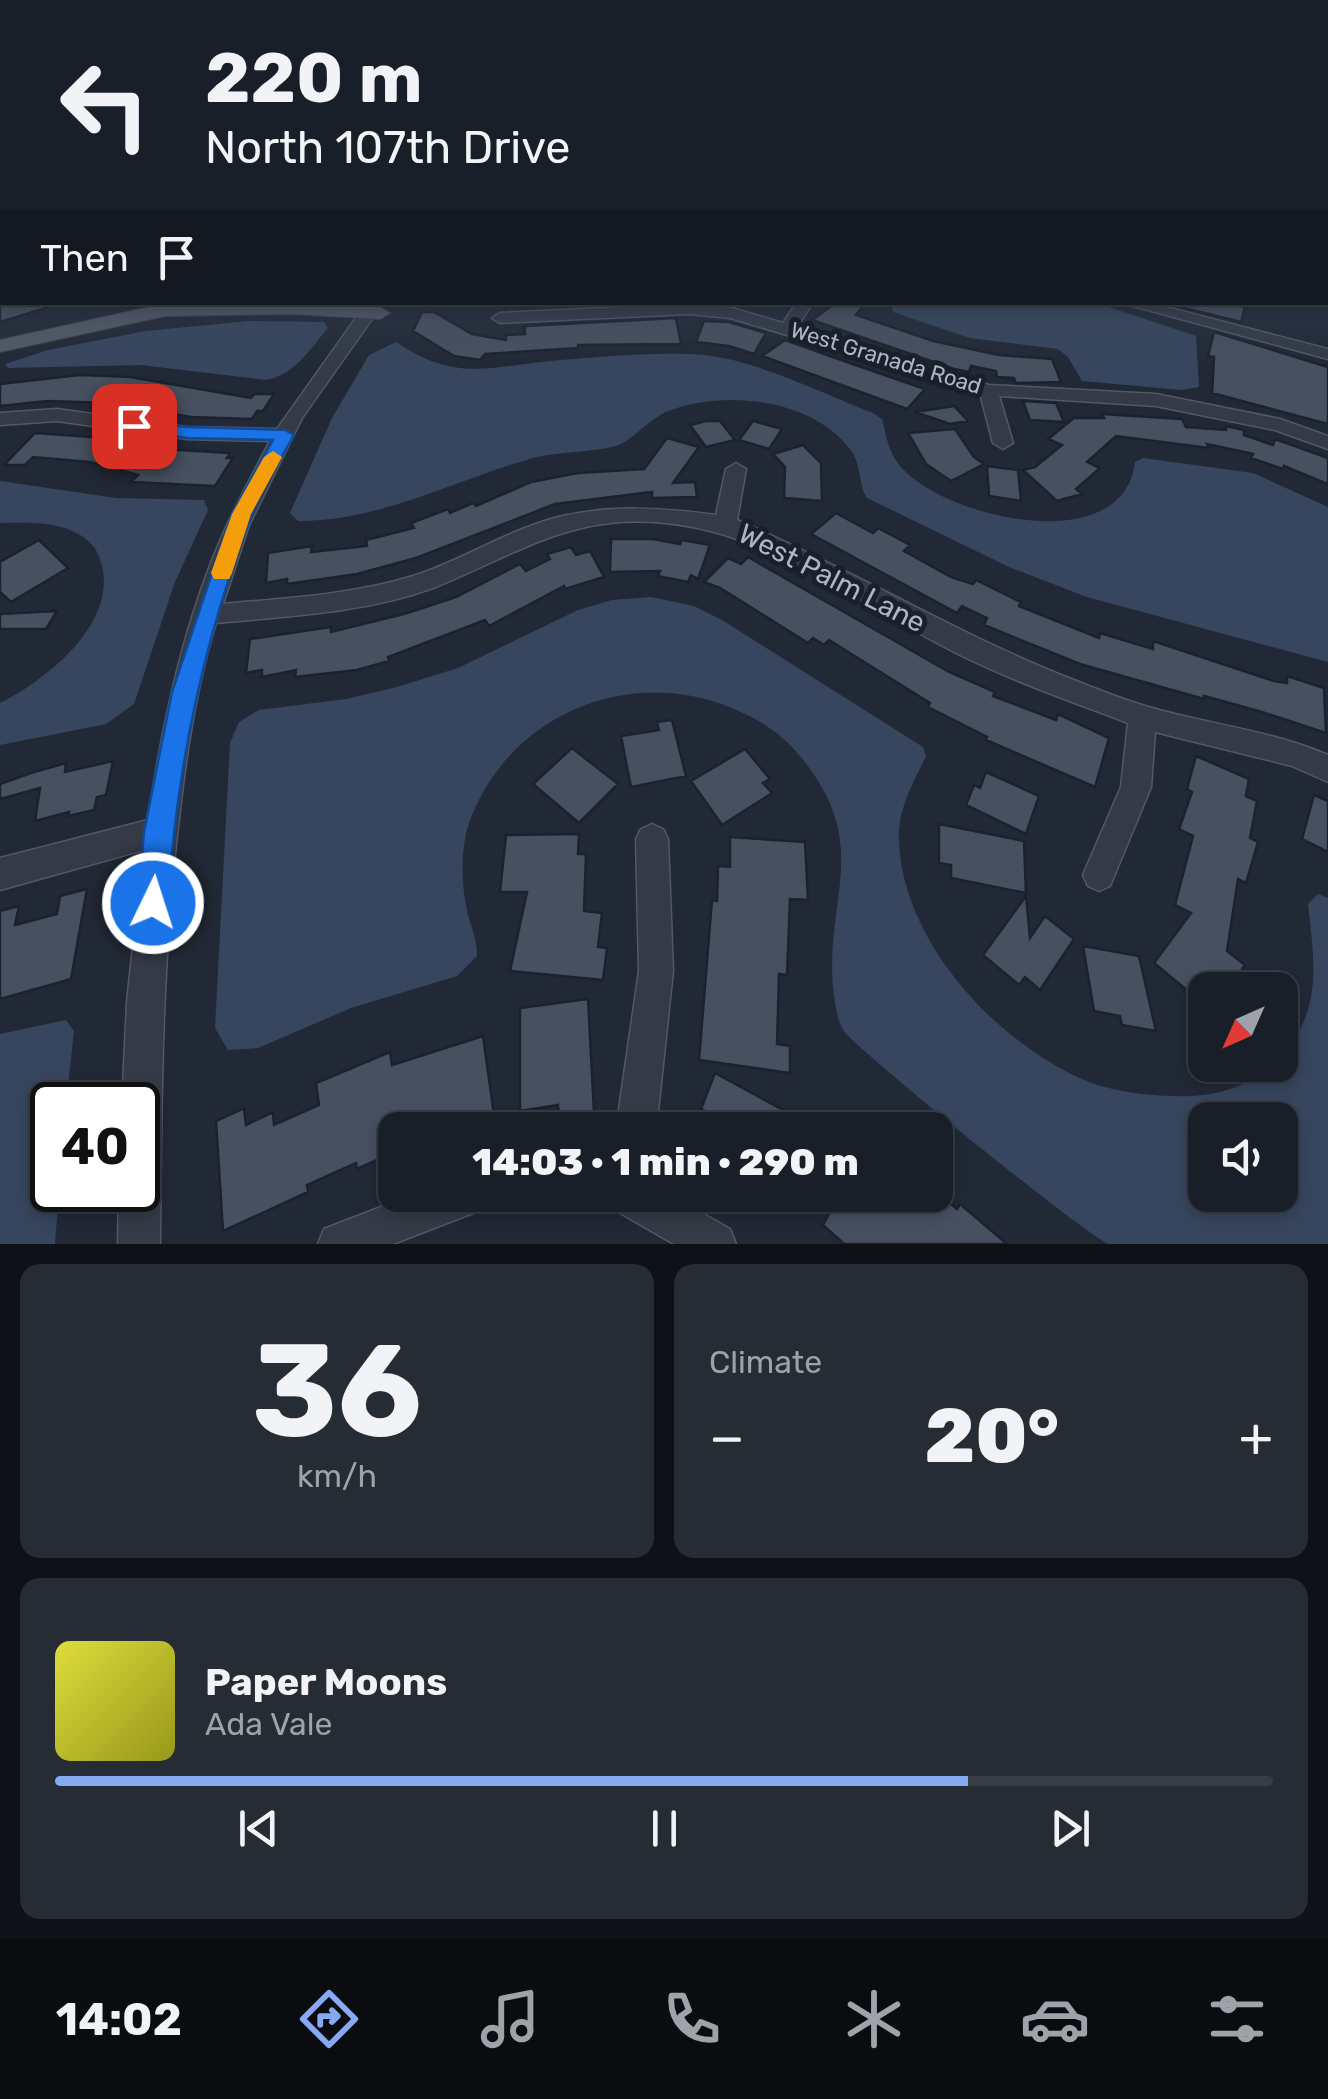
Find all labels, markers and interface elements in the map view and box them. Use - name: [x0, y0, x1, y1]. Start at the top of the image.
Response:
- text: 220 m: [205, 37, 423, 120]
- icon: left: [40, 40, 170, 170]
- text: North 107th Drive: [205, 121, 570, 174]
- icon: arrive: [149, 230, 204, 285]
- text: Then: [40, 235, 129, 281]
- street label: West Granada Road: [787, 316, 985, 400]
- pin: [92, 384, 177, 469]
- icon: arrive: [107, 399, 162, 454]
- street label: West Palm Lane: [733, 517, 931, 639]
- position arrow: [101, 851, 205, 955]
- north arrow: [1188, 972, 1298, 1082]
- map controls: [1188, 972, 1298, 1212]
- speed limit sign: 40: [30, 1082, 160, 1212]
- button: sound: [1188, 1102, 1298, 1212]
- text: 14:03 · 1 min · 290 m: [472, 1139, 859, 1185]
- text: 36: [252, 1314, 422, 1469]
- text: Climate: [709, 1343, 822, 1381]
- text: 20°: [924, 1392, 1059, 1481]
- text: −: [709, 1405, 745, 1470]
- text: +: [1239, 1405, 1273, 1470]
- text: km/h: [297, 1457, 377, 1495]
- text: Paper Moons: [205, 1659, 447, 1705]
- text: Ada Vale: [205, 1705, 332, 1743]
- icon: previous: [231, 1801, 286, 1856]
- icon: pause: [637, 1801, 692, 1856]
- icon: next: [1043, 1801, 1098, 1856]
- icon: directions: [294, 1984, 364, 2054]
- icon: music: [475, 1984, 545, 2054]
- icon: phone: [657, 1984, 727, 2054]
- icon: climate: [839, 1984, 909, 2054]
- icon: car: [1020, 1984, 1090, 2054]
- icon: filters: [1202, 1984, 1272, 2054]
- text: 14:02: [56, 1993, 182, 2046]

